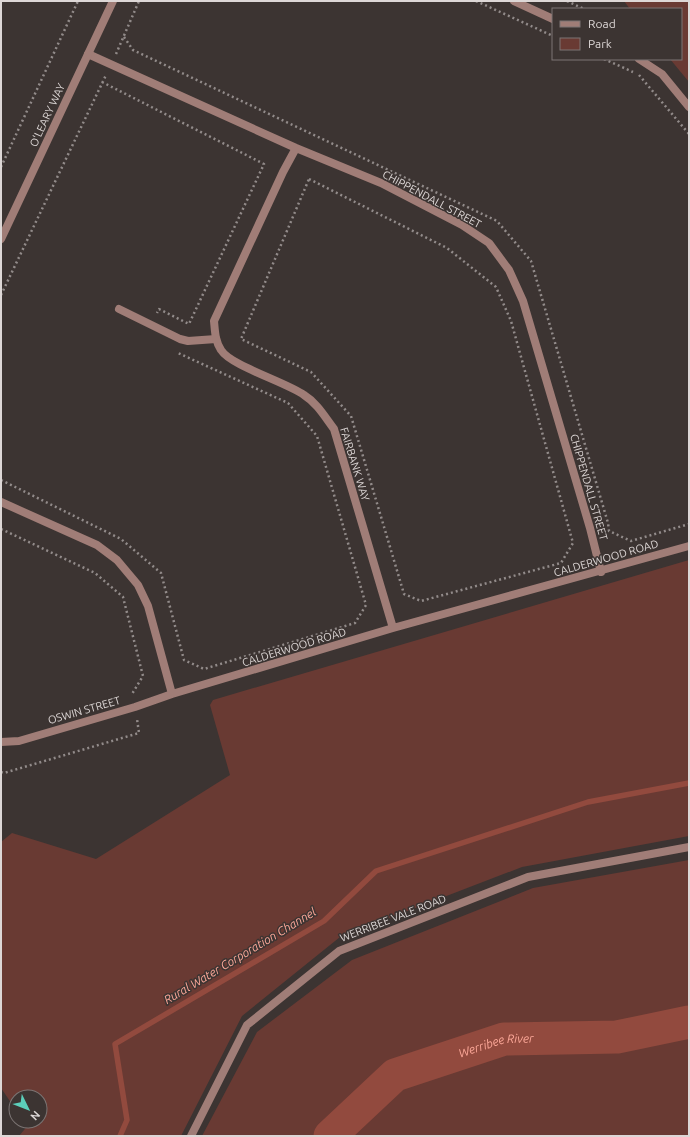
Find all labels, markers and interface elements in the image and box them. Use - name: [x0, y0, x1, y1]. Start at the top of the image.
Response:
- legend: [552, 8, 682, 60]
- text: Road: [588, 17, 616, 30]
- text: Park: [588, 37, 612, 50]
- street label: O'LEARY WAY: [27, 81, 67, 149]
- street label: CHIPPENDALL STREET: [381, 168, 483, 230]
- street label: FAIRBANK WAY: [338, 426, 372, 503]
- street label: CHIPPENDALL STREET: [568, 432, 610, 542]
- street label: CALDERWOOD ROAD: [552, 537, 660, 579]
- street label: CALDERWOOD ROAD: [240, 625, 348, 669]
- street label: OSWIN STREET: [46, 694, 122, 726]
- street label: WERRIBEE VALE ROAD: [338, 892, 448, 944]
- water label: Rural Water Corporation Channel: [161, 905, 319, 1006]
- water label: Werribee River: [457, 1031, 534, 1060]
- north arrow: [8, 1089, 48, 1129]
- text: N: [28, 1109, 43, 1123]

